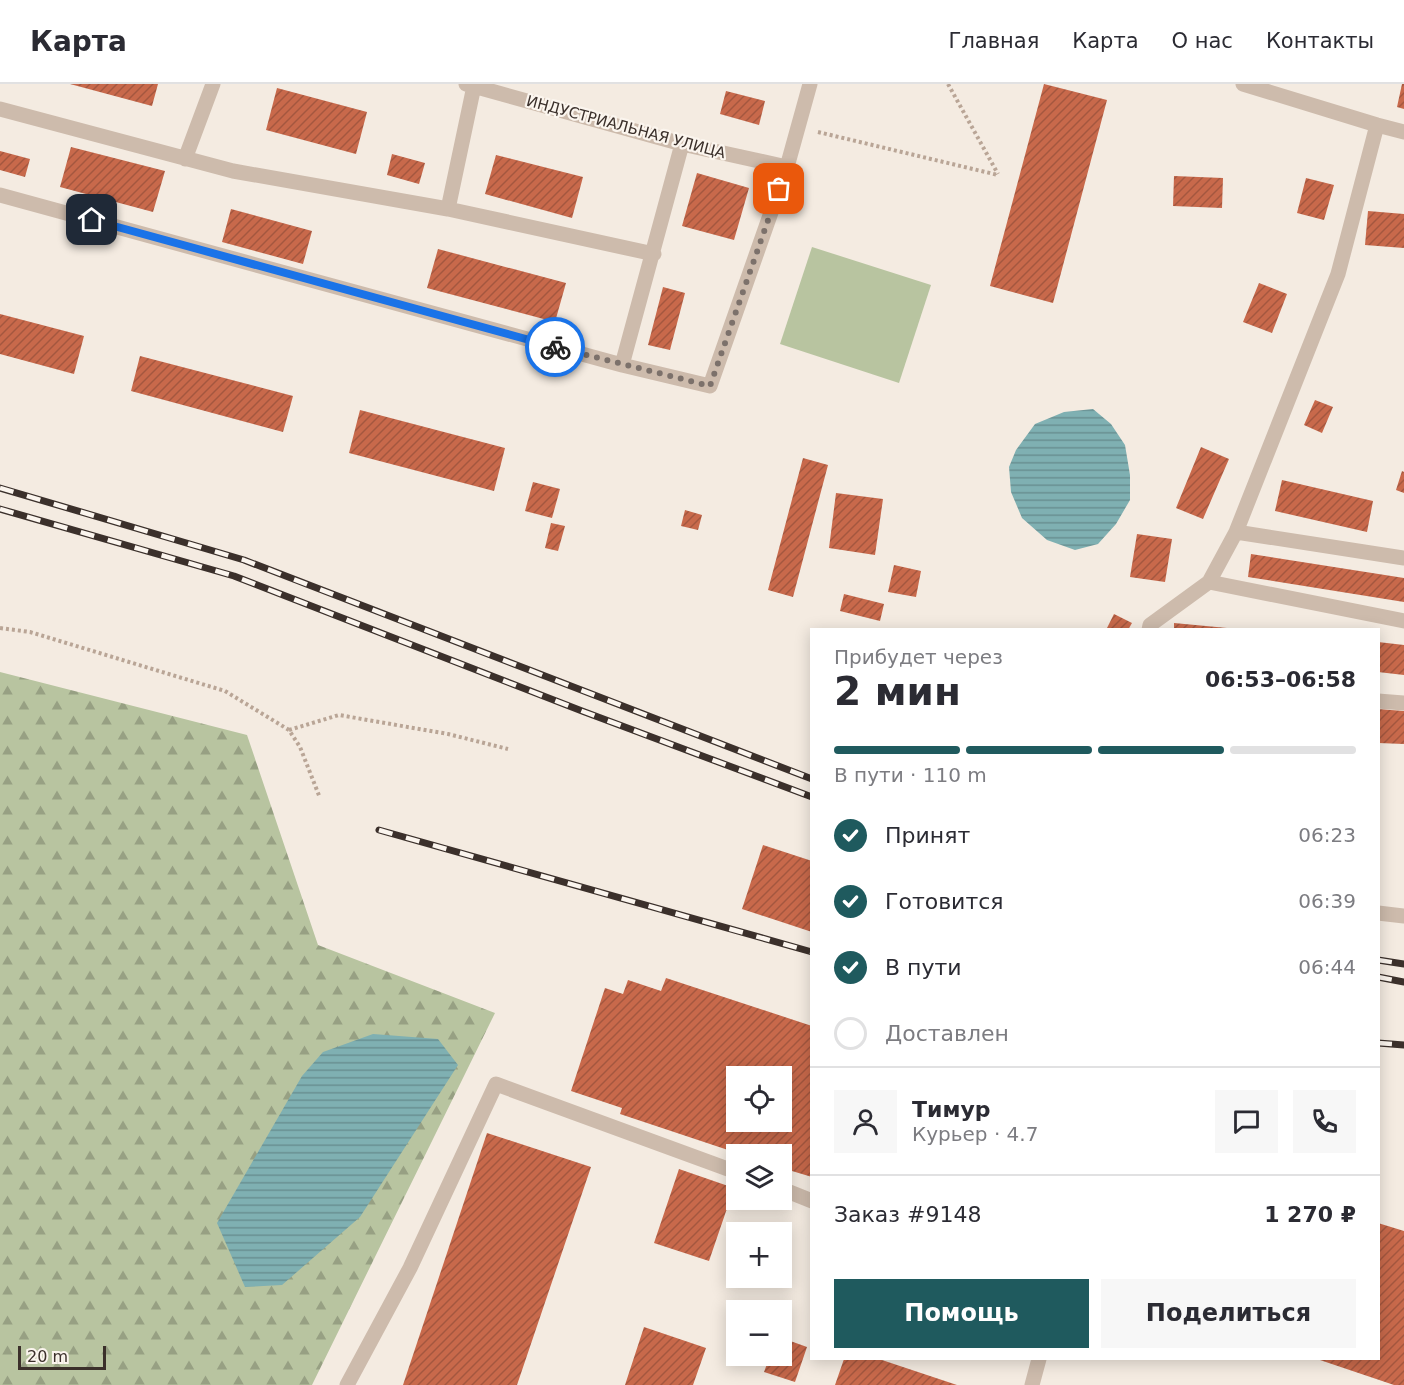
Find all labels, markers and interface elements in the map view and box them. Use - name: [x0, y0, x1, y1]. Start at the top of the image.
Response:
- text: Карта: [30, 25, 127, 58]
- text: Главная: [949, 29, 1039, 53]
- text: Карта: [1072, 29, 1139, 53]
- text: О нас: [1172, 29, 1233, 53]
- text: Контакты: [1266, 29, 1374, 53]
- street label: ИНДУСТРИАЛЬНАЯ УЛИЦА: [524, 92, 728, 162]
- pin: [753, 163, 804, 214]
- icon: bag: [762, 172, 795, 205]
- pin: [66, 194, 117, 245]
- icon: home: [75, 203, 108, 236]
- courier: [525, 317, 585, 377]
- icon: bike: [539, 331, 572, 364]
- text: Прибудет через: [834, 645, 1003, 669]
- text: 06:53–06:58: [1205, 667, 1356, 692]
- text: 2 мин: [834, 669, 961, 714]
- text: В пути · 110 m: [834, 763, 987, 787]
- icon: check: [834, 819, 867, 852]
- text: Принят: [885, 823, 970, 848]
- text: 06:23: [1298, 823, 1356, 847]
- icon: check: [834, 885, 867, 918]
- text: Готовится: [885, 889, 1004, 914]
- text: 06:39: [1298, 889, 1356, 913]
- icon: check: [834, 951, 867, 984]
- text: В пути: [885, 955, 962, 980]
- text: 06:44: [1298, 955, 1356, 979]
- text: Доставлен: [885, 1021, 1009, 1046]
- map controls: [726, 1066, 792, 1366]
- button: locate: [726, 1066, 792, 1132]
- button: person: [834, 1090, 897, 1153]
- button: chat: [1215, 1090, 1278, 1153]
- button: phone: [1293, 1090, 1356, 1153]
- text: Тимур: [912, 1097, 991, 1122]
- text: Курьер · 4.7: [912, 1122, 1038, 1146]
- button: layers: [726, 1144, 792, 1210]
- text: Заказ #9148: [834, 1202, 981, 1227]
- text: 1 270 ₽: [1264, 1202, 1356, 1227]
- button: +: [726, 1222, 792, 1288]
- button: Помощь: [834, 1279, 1089, 1348]
- button: Поделиться: [1101, 1279, 1356, 1348]
- button: −: [726, 1300, 792, 1366]
- scale bar: [18, 1343, 106, 1370]
- text: 20 m: [27, 1347, 68, 1366]

